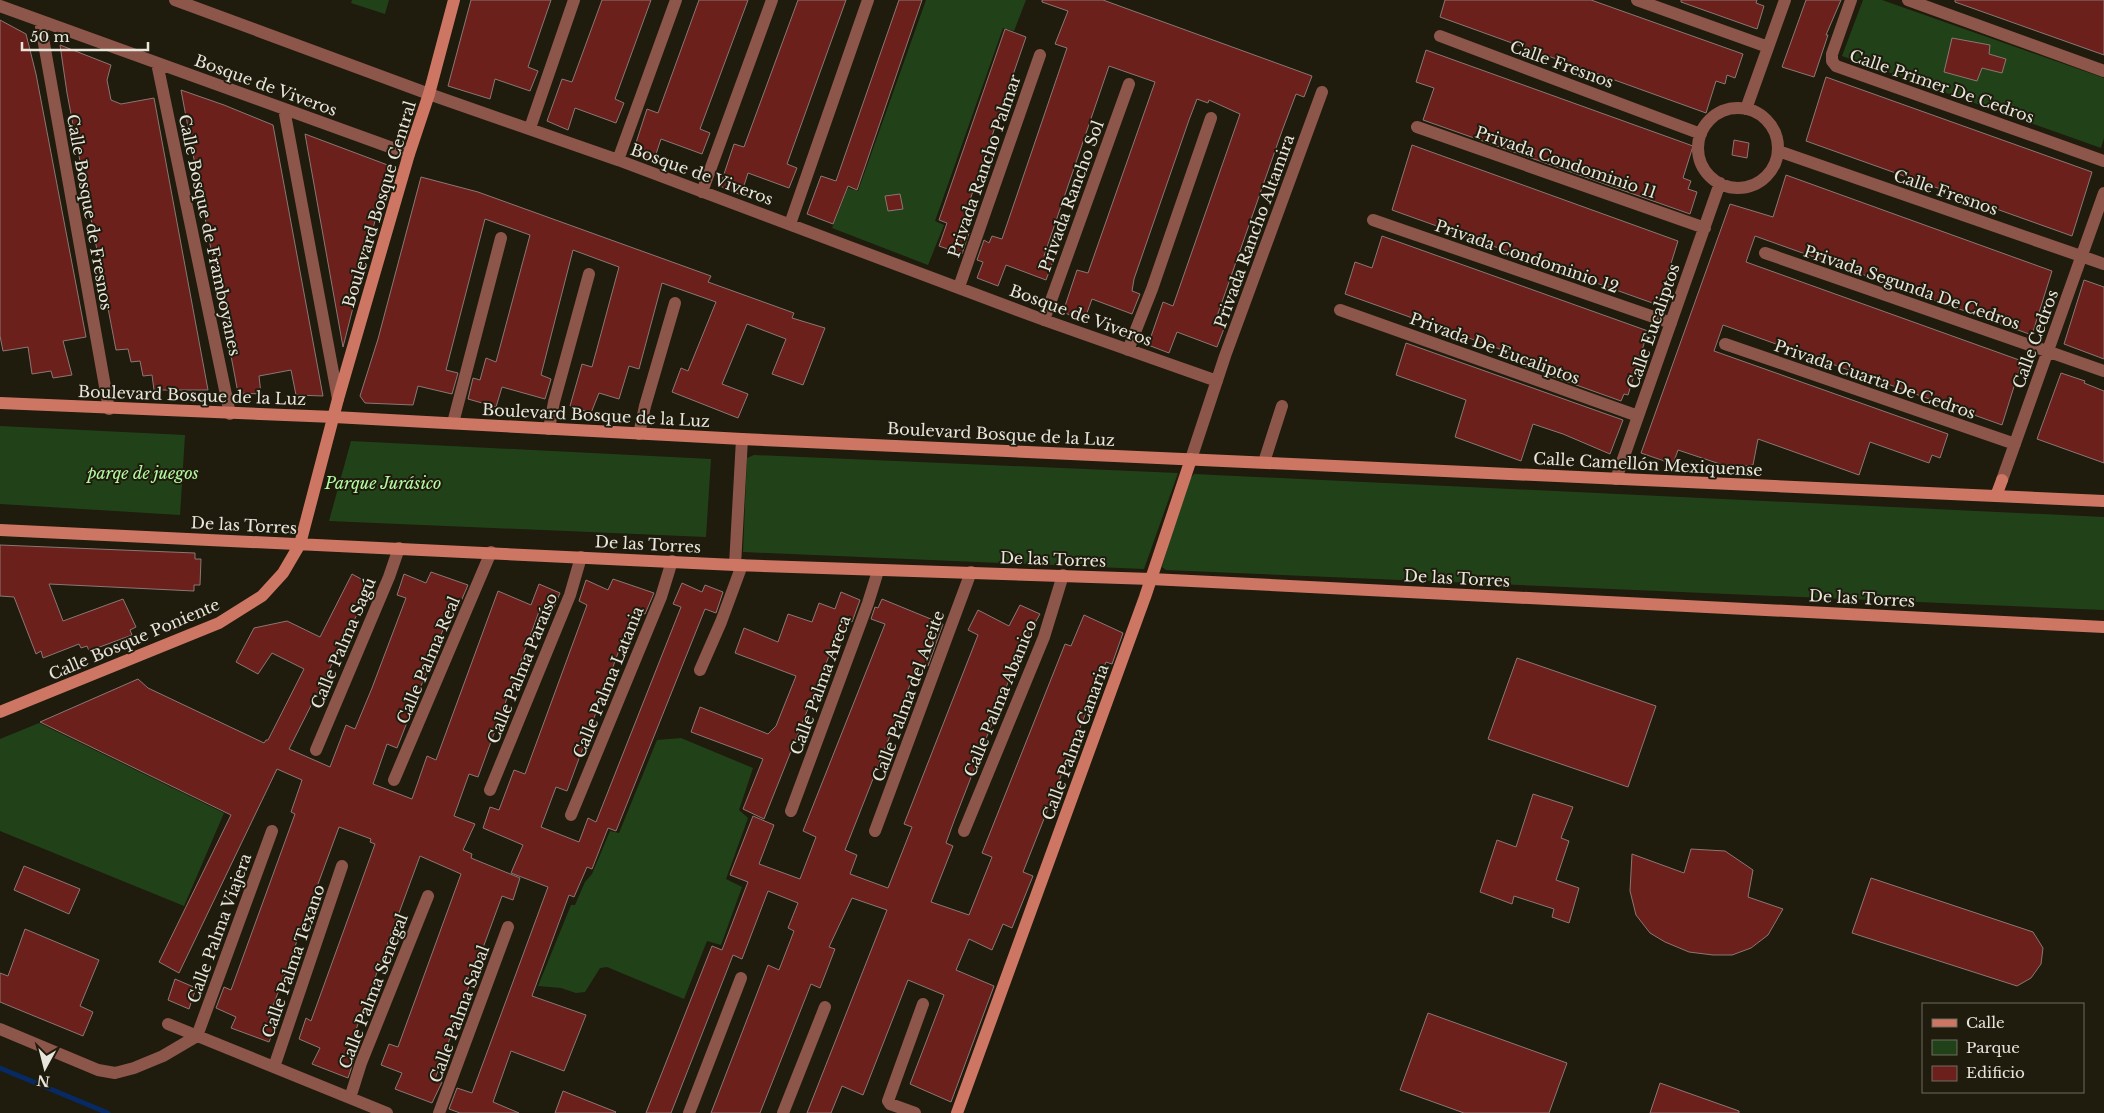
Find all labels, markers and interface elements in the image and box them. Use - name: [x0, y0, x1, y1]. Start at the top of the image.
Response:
- scale bar: [22, 20, 149, 52]
- text: 50 m: [30, 27, 70, 46]
- street label: Calle Fresnos: [1507, 36, 1617, 92]
- street label: Calle Primer De Cedros: [1847, 45, 2037, 127]
- street label: Bosque de Viveros: [192, 50, 340, 120]
- street label: Privada Rancho Palmar: [943, 72, 1025, 260]
- street label: Boulevard Bosque Central: [338, 98, 420, 310]
- street label: Calle Bosque de Fresnos: [63, 112, 117, 312]
- street label: Calle Bosque de Framboyanes: [175, 112, 245, 358]
- street label: Privada Rancho Sol: [1034, 118, 1108, 274]
- street label: Privada Condominio 11: [1473, 122, 1659, 202]
- street label: Privada Rancho Altamira: [1210, 131, 1298, 331]
- street label: Bosque de Viveros: [628, 139, 776, 209]
- street label: Calle Fresnos: [1891, 165, 2001, 219]
- street label: Privada Condominio 12: [1432, 215, 1622, 297]
- street label: Privada Segunda De Cedros: [1801, 241, 2023, 333]
- street label: Calle Eucaliptos: [1622, 261, 1684, 391]
- street label: Bosque de Viveros: [1007, 280, 1155, 350]
- street label: Calle Cedros: [2008, 287, 2062, 391]
- street label: Privada De Eucaliptos: [1407, 308, 1583, 388]
- street label: Privada Cuarta De Cedros: [1772, 335, 1978, 423]
- street label: Boulevard Bosque de la Luz: [78, 381, 306, 409]
- street label: Boulevard Bosque de la Luz: [482, 399, 711, 431]
- street label: Boulevard Bosque de la Luz: [887, 418, 1116, 450]
- street label: Calle Camellón Mexiquense: [1533, 448, 1763, 480]
- park label: parqe de juegos: [85, 463, 199, 483]
- park label: Parque Jurásico: [324, 473, 441, 493]
- street label: De las Torres: [190, 512, 298, 538]
- street label: De las Torres: [594, 531, 702, 557]
- street label: De las Torres: [999, 547, 1107, 571]
- street label: De las Torres: [1403, 565, 1511, 591]
- street label: Calle Palma Sagú: [306, 574, 380, 712]
- street label: De las Torres: [1808, 585, 1916, 611]
- street label: Calle Palma Paraíso: [483, 590, 561, 746]
- street label: Calle Palma Real: [392, 593, 464, 727]
- street label: Calle Bosque Poniente: [46, 594, 222, 684]
- street label: Calle Palma Latania: [568, 603, 648, 761]
- street label: Calle Palma del Aceite: [868, 608, 948, 784]
- street label: Calle Palma Areca: [785, 612, 855, 757]
- street label: Calle Palma Abanico: [959, 616, 1041, 780]
- street label: Calle Palma Canaria: [1037, 661, 1113, 823]
- street label: Calle Palma Viajera: [183, 850, 255, 1006]
- street label: Calle Palma Texano: [257, 882, 329, 1040]
- street label: Calle Palma Senegal: [334, 911, 412, 1071]
- street label: Calle Palma Sabal: [425, 943, 493, 1085]
- legend: [1922, 1003, 2084, 1093]
- text: Calle: [1966, 1013, 2005, 1032]
- text: Parque: [1966, 1038, 2020, 1057]
- north arrow: [20, 1043, 70, 1093]
- text: Edificio: [1966, 1063, 2025, 1082]
- text: N: [36, 1071, 51, 1091]

